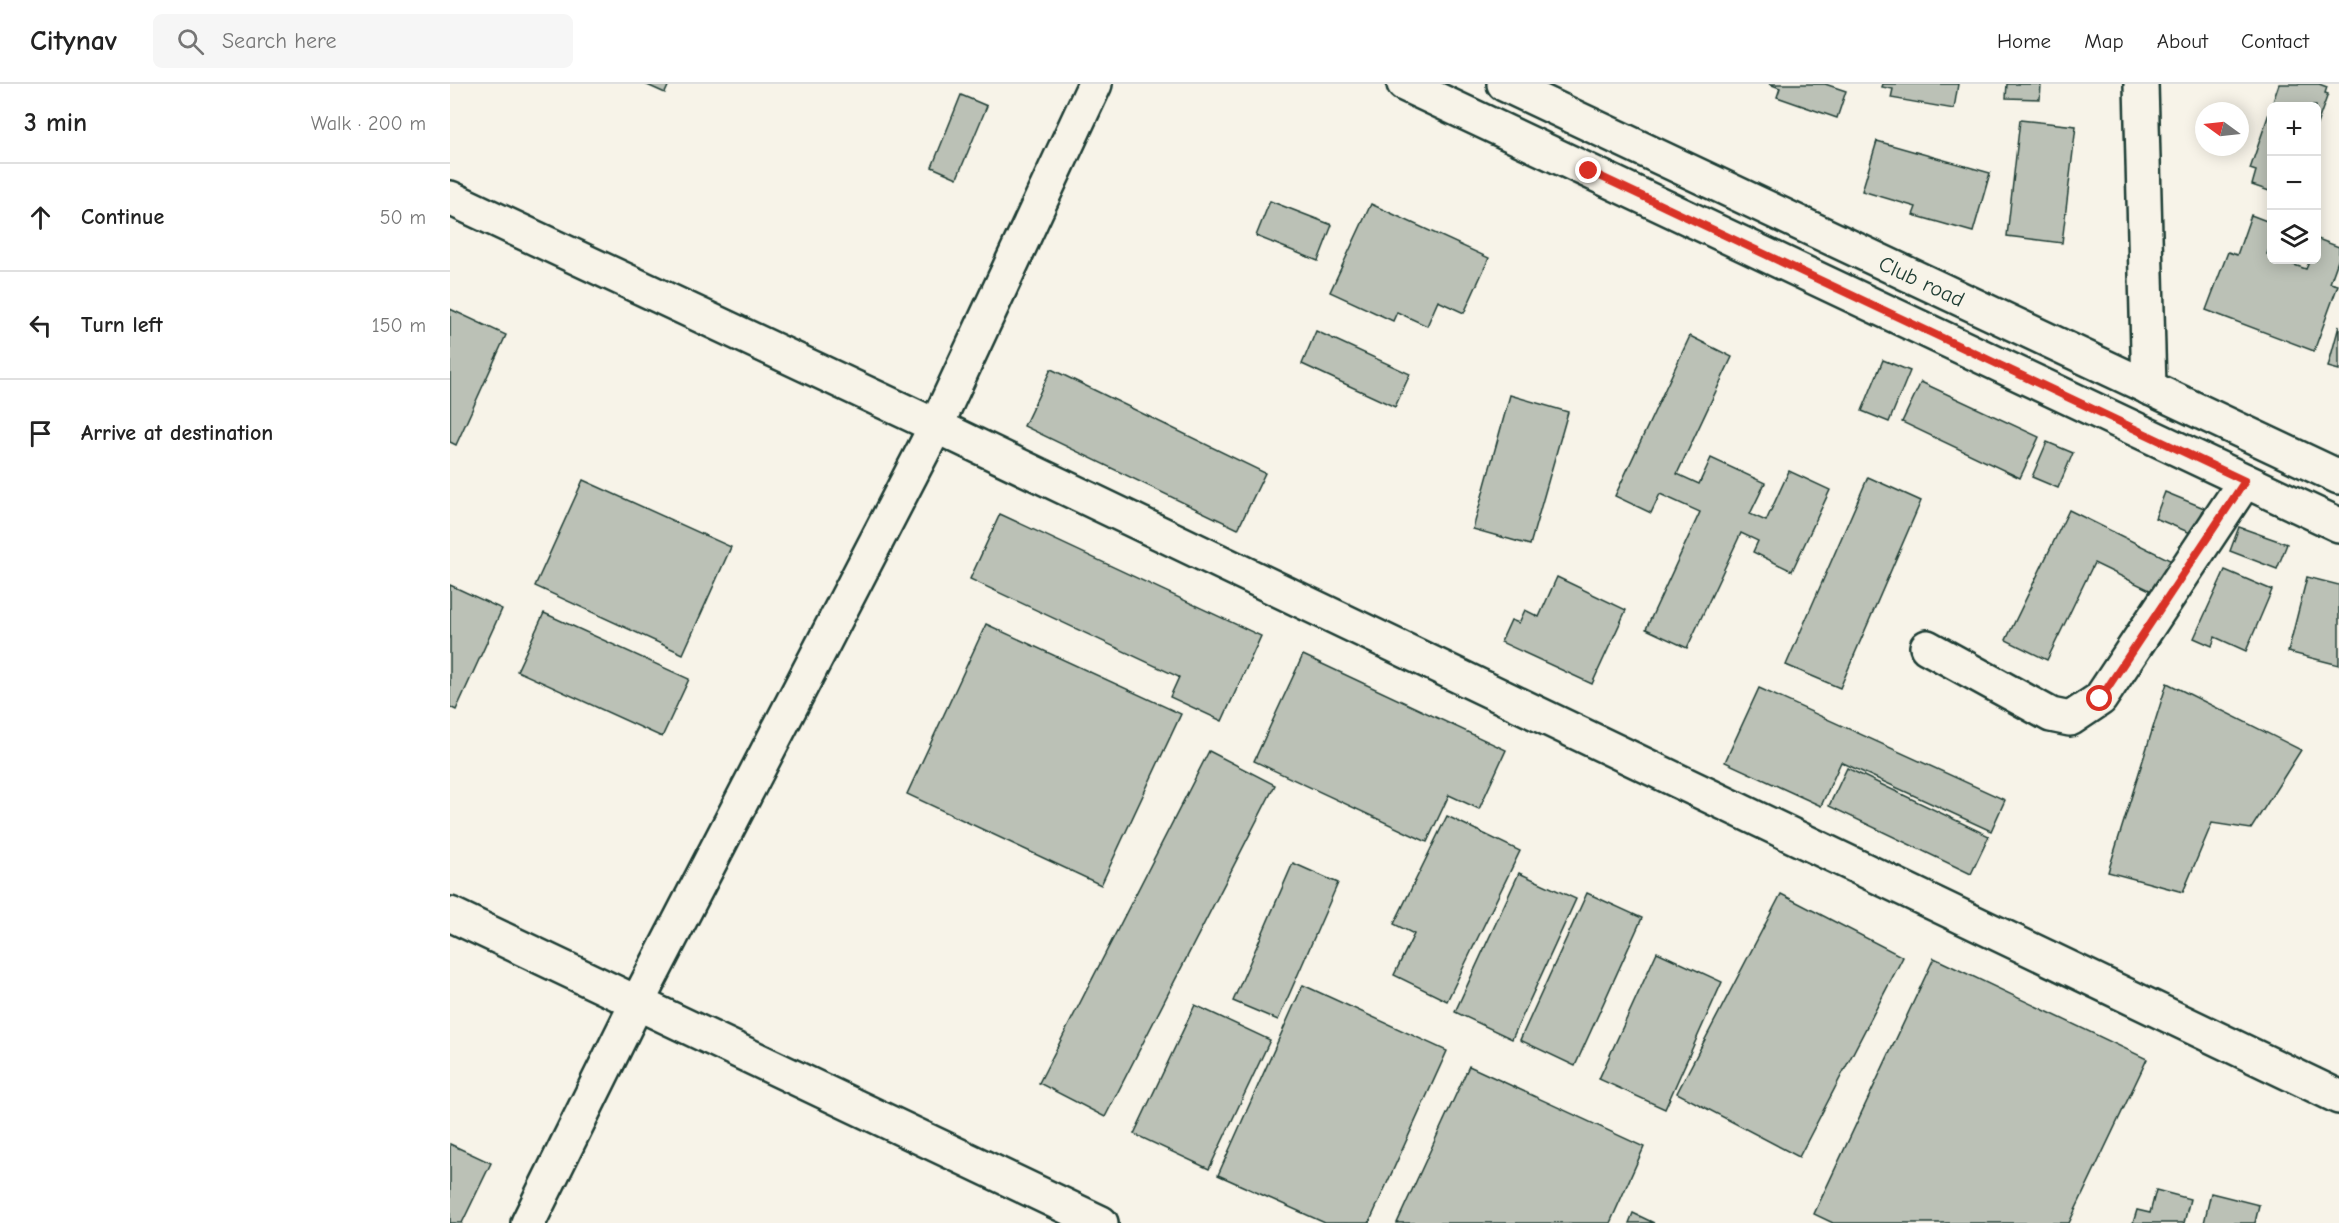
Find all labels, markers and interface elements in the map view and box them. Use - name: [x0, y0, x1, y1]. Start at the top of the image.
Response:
- search box: [153, 14, 573, 68]
- text: Citynav: [30, 25, 117, 57]
- icon: search: [174, 25, 207, 58]
- text: Search here: [222, 28, 336, 54]
- text: Home: [1997, 29, 2051, 53]
- text: Map: [2084, 29, 2124, 53]
- text: About: [2157, 29, 2208, 53]
- text: Contact: [2241, 29, 2309, 53]
- north arrow: [2195, 102, 2249, 156]
- map controls: [2267, 102, 2321, 264]
- button: +: [2267, 102, 2321, 156]
- text: 3 min: [24, 108, 87, 138]
- text: Walk · 200 m: [311, 112, 426, 135]
- button: −: [2267, 156, 2321, 210]
- route end: [1575, 157, 1601, 183]
- icon: ahead: [24, 201, 57, 234]
- text: Continue: [81, 204, 164, 230]
- text: 50 m: [380, 206, 426, 229]
- button: layers: [2267, 210, 2321, 264]
- street label: Club road: [1875, 250, 1969, 313]
- icon: left: [24, 309, 57, 342]
- text: Turn left: [81, 312, 163, 338]
- text: 150 m: [372, 314, 426, 337]
- icon: arrive: [24, 417, 57, 450]
- text: Arrive at destination: [81, 420, 273, 446]
- route start: [2086, 685, 2112, 711]

